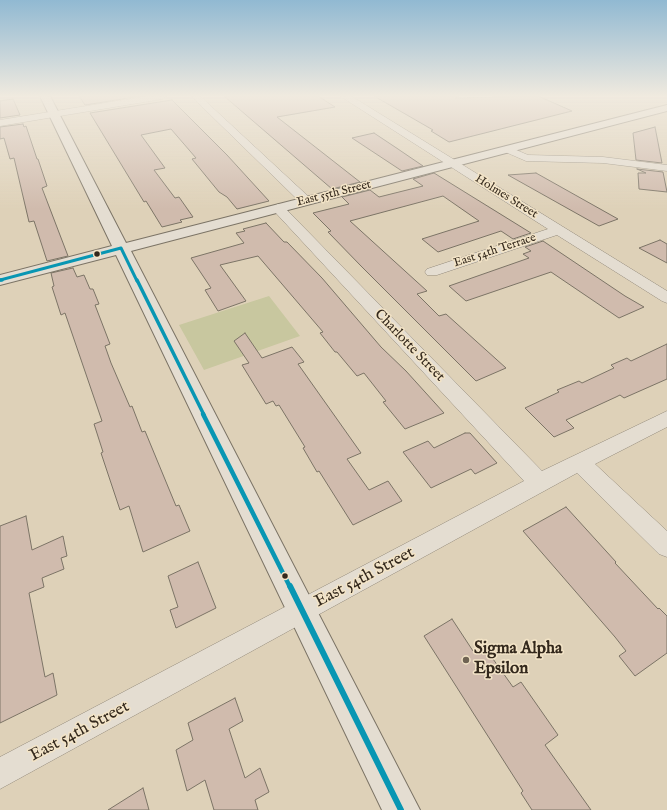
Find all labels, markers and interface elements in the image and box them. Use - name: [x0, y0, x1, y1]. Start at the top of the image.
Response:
- street label: Holmes Street: [472, 172, 540, 222]
- street label: East 55th Street: [295, 178, 373, 210]
- street label: East 54th Terrace: [452, 231, 538, 271]
- unlabelled marker: [92, 249, 102, 259]
- street label: Charlotte Street: [370, 306, 448, 386]
- street label: East 54th Street: [312, 543, 418, 613]
- unlabelled marker: [280, 571, 290, 581]
- place label: Sigma Alpha Epsilon: [474, 640, 562, 680]
- marker: Sigma Alpha Epsilon: [461, 655, 471, 665]
- street label: East 54th Street: [27, 697, 133, 767]

